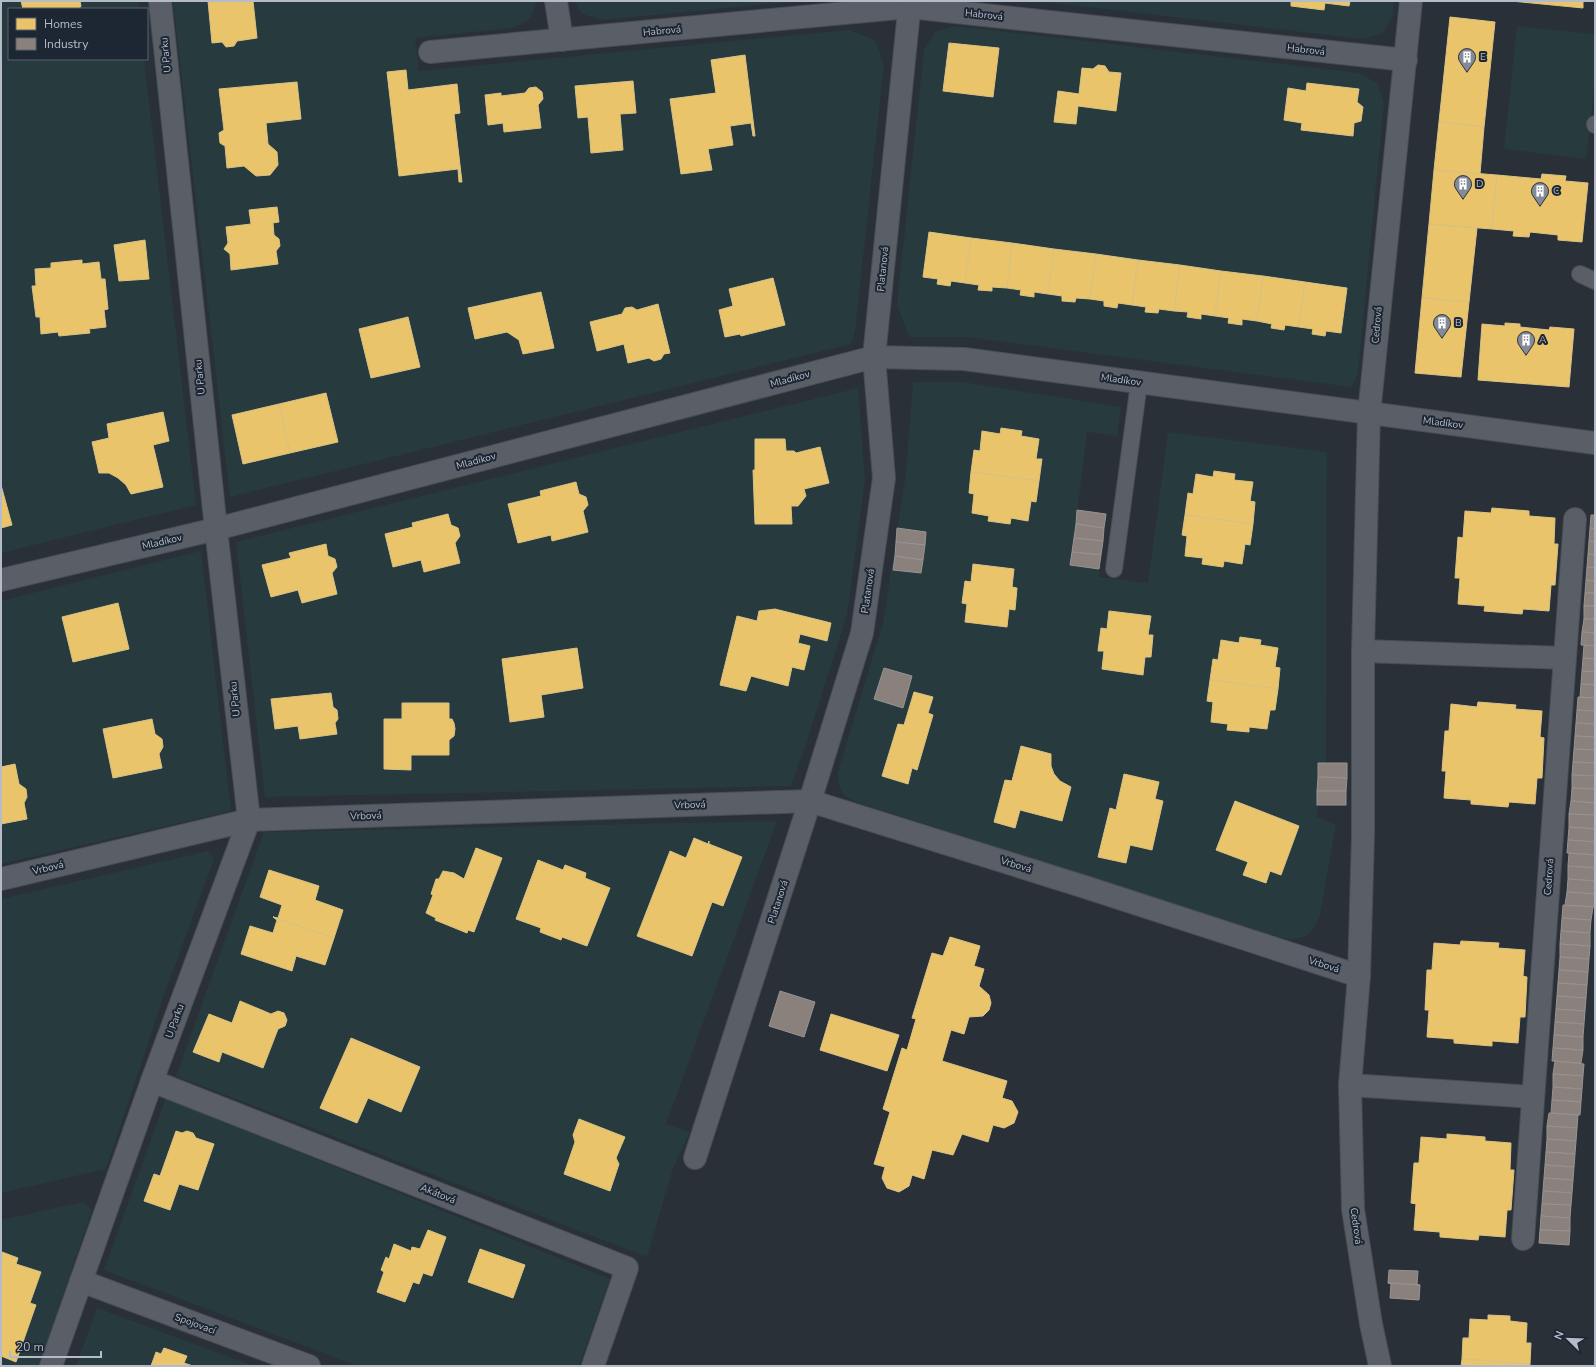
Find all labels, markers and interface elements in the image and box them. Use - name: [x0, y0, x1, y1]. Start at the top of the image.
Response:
- street label: Habrová: [964, 6, 1004, 24]
- legend: [8, 8, 148, 60]
- text: Homes: [44, 16, 82, 32]
- street label: Habrová: [642, 22, 682, 40]
- text: Industry: [44, 36, 89, 52]
- street label: U Parku: [157, 37, 175, 73]
- street label: Habrová: [1286, 41, 1326, 59]
- building icon: E: [1457, 47, 1477, 72]
- place label: E: [1480, 50, 1486, 64]
- building icon: D: [1453, 174, 1473, 199]
- place label: D: [1476, 177, 1483, 191]
- building icon: C: [1530, 181, 1550, 206]
- place label: C: [1553, 184, 1560, 198]
- street label: Platanová: [874, 246, 892, 292]
- street label: Cedrová: [1368, 306, 1386, 344]
- building icon: B: [1432, 313, 1452, 338]
- place label: B: [1455, 316, 1462, 330]
- building icon: A: [1516, 330, 1536, 355]
- place label: A: [1539, 333, 1547, 347]
- street label: U Parku: [191, 359, 209, 395]
- street label: Mladíkov: [769, 367, 812, 391]
- street label: Mladíkov: [1100, 370, 1143, 390]
- street label: Mladíkov: [1422, 414, 1465, 433]
- street label: Mladíkov: [455, 449, 498, 473]
- street label: Mladíkov: [141, 530, 184, 553]
- street label: Platanová: [858, 568, 878, 614]
- street label: U Parku: [226, 681, 244, 717]
- street label: Vrbová: [673, 797, 706, 813]
- street label: Vrbová: [349, 808, 382, 824]
- street label: Vrbová: [998, 853, 1033, 876]
- street label: Vrbová: [30, 858, 65, 879]
- street label: Cedrová: [1541, 858, 1557, 896]
- street label: Platanová: [764, 878, 792, 926]
- street label: Vrbová: [1306, 953, 1341, 977]
- street label: U Parku: [162, 1002, 188, 1040]
- street label: Akátová: [418, 1181, 458, 1207]
- street label: Cedrová: [1347, 1207, 1365, 1245]
- street label: Spojovací: [173, 1310, 218, 1338]
- north arrow: [1548, 1319, 1588, 1359]
- text: N: [1551, 1329, 1568, 1342]
- scale bar: [10, 1333, 101, 1359]
- text: 20 m: [16, 1339, 44, 1355]

